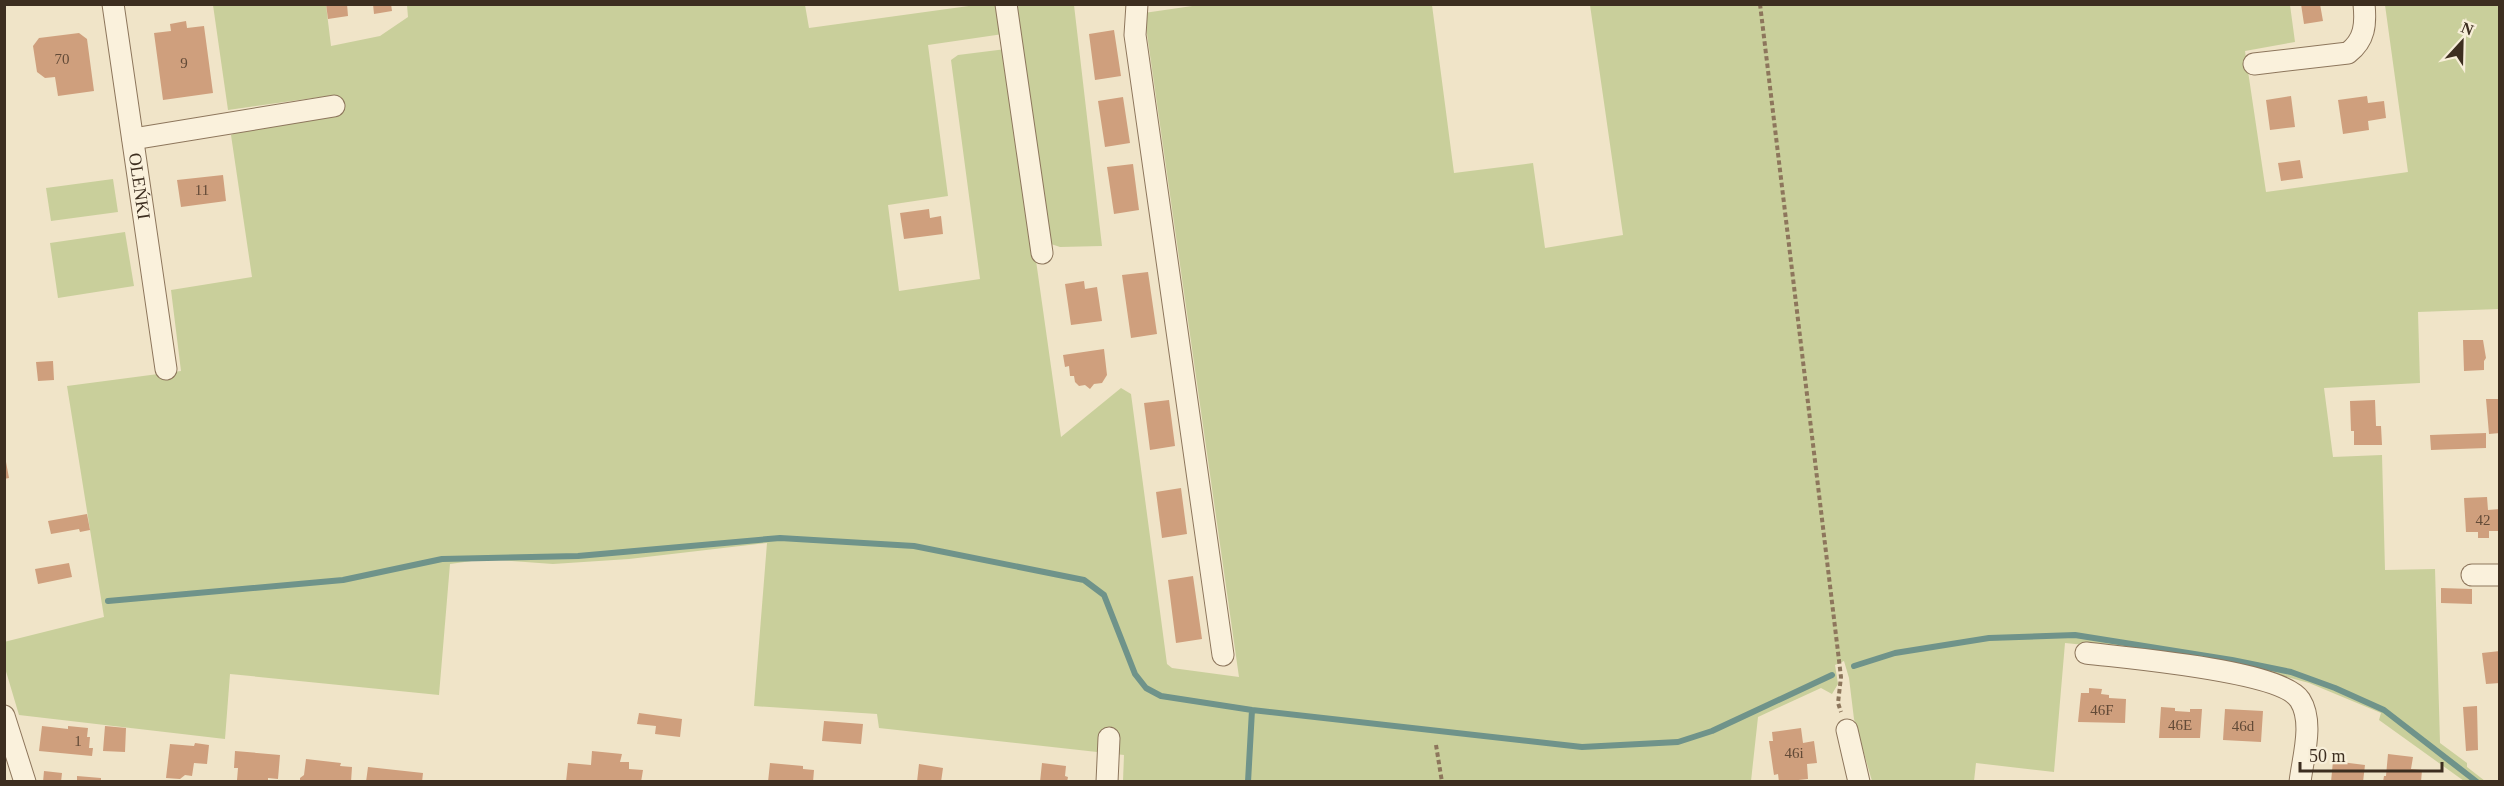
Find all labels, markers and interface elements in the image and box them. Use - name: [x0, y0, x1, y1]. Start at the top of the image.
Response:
- north arrow: [2432, 12, 2492, 72]
- text: N: [2459, 19, 2476, 39]
- house number: 70: [55, 51, 70, 67]
- house number: 9: [180, 55, 188, 71]
- street label: OLEŃKI: [125, 152, 154, 221]
- house number: 11: [195, 182, 209, 198]
- house number: 42: [2476, 512, 2491, 528]
- house number: 46F: [2090, 702, 2114, 718]
- house number: 46E: [2168, 717, 2192, 733]
- house number: 46d: [2232, 718, 2255, 734]
- house number: 1: [74, 733, 82, 749]
- scale bar: [2300, 735, 2442, 773]
- house number: 46i: [1784, 745, 1804, 761]
- text: 50 m: [2309, 746, 2346, 766]

